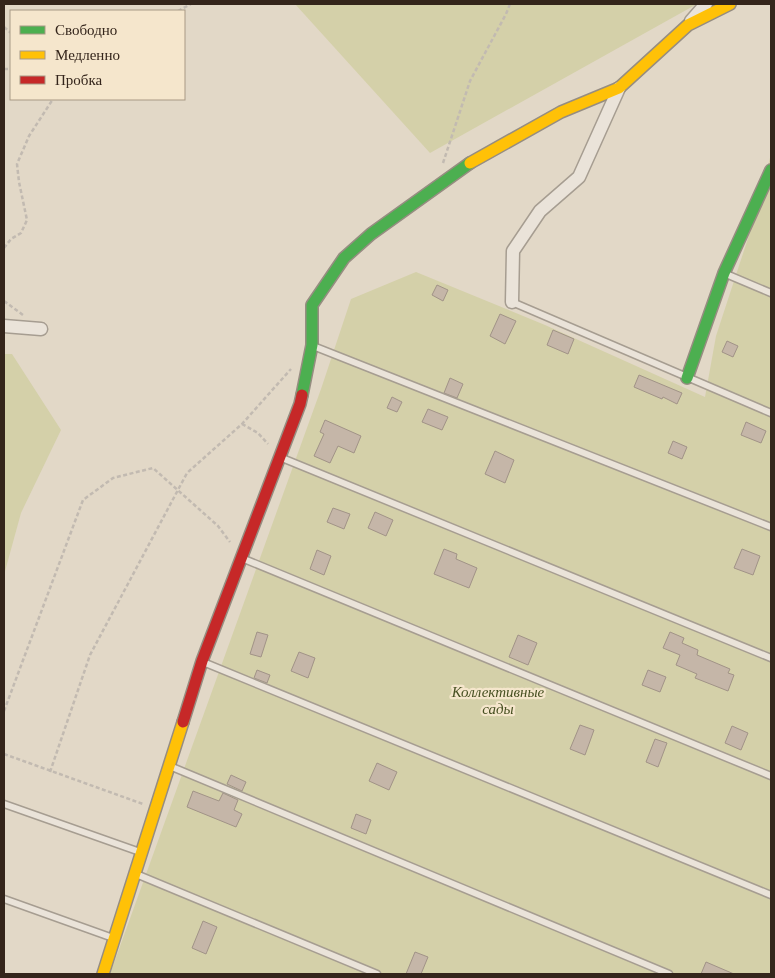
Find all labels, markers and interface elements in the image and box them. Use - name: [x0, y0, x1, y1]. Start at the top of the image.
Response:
- legend: [10, 10, 185, 100]
- text: Свободно: [55, 22, 117, 38]
- text: Медленно: [55, 47, 120, 63]
- text: Пробка: [55, 72, 103, 88]
- park label: Коллективные сады: [451, 684, 545, 717]

